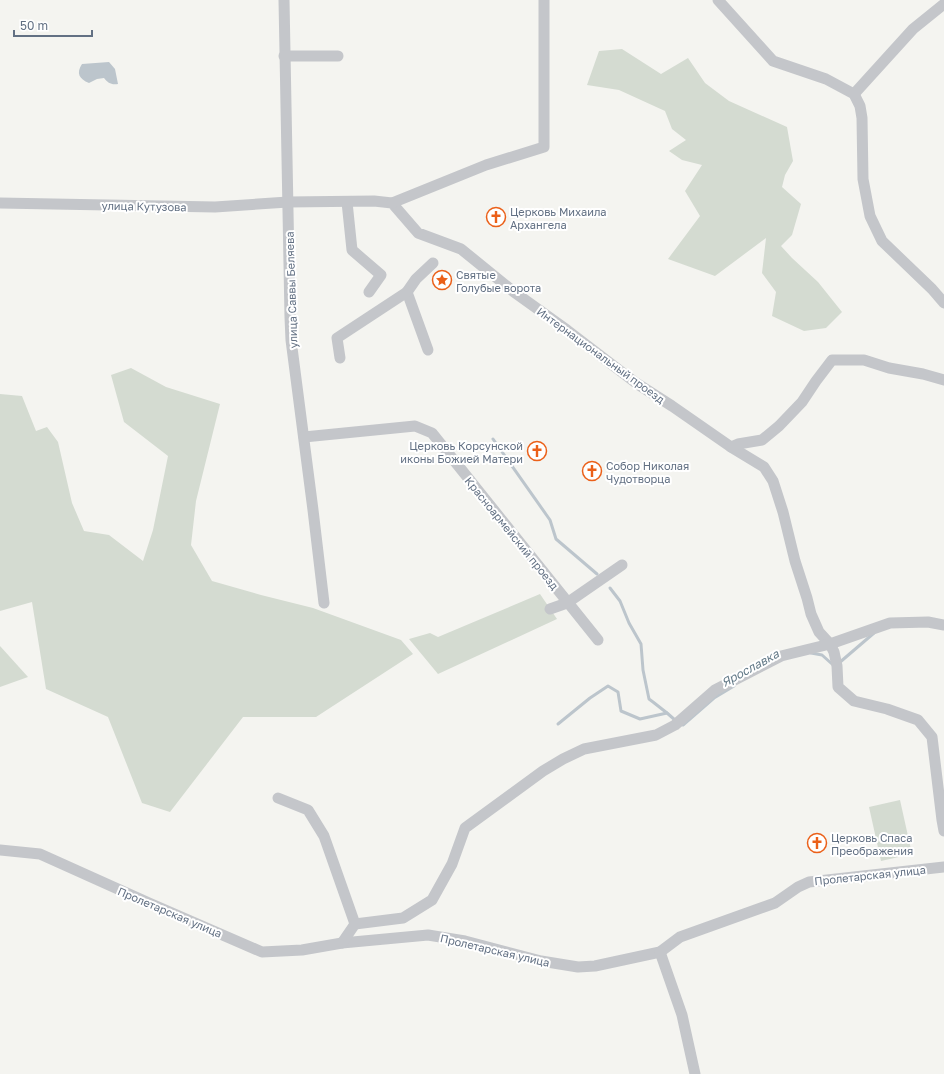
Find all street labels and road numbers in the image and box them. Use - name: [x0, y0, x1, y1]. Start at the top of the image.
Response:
- street label: улица Кутузова: [101, 199, 187, 213]
- street label: улица Саввы Беляева: [282, 231, 300, 349]
- street label: Интернациональный проезд: [535, 304, 668, 406]
- street label: Красноармейский проезд: [463, 474, 562, 592]
- street label: Пролетарская улица: [814, 863, 926, 887]
- street label: Пролетарская улица: [116, 884, 224, 940]
- street label: Пролетарская улица: [439, 931, 551, 969]

